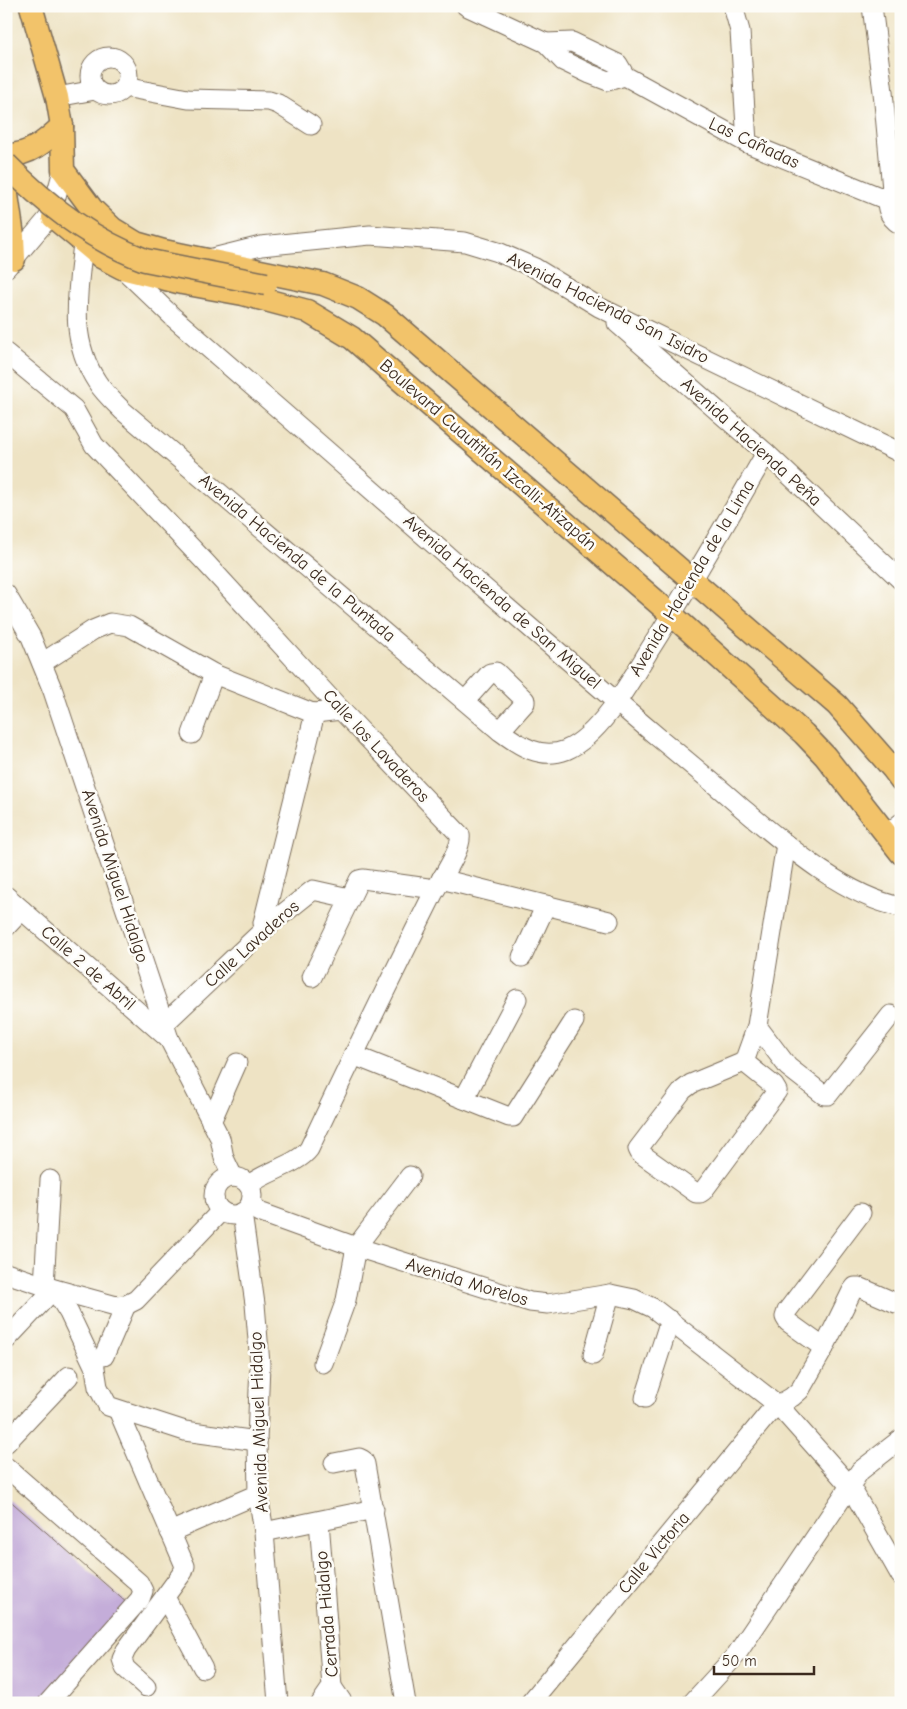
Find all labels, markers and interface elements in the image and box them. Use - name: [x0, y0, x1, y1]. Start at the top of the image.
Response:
- street label: Las Cañadas: [705, 113, 803, 173]
- street label: Avenida Hacienda San Isidro: [503, 248, 713, 368]
- street label: Boulevard Cuautitlán Izcalli-Atizapán: [375, 355, 601, 555]
- street label: Avenida Hacienda Peña: [676, 373, 826, 511]
- street label: Avenida Hacienda de la Puntada: [194, 470, 400, 646]
- street label: Avenida Hacienda de la Lima: [625, 476, 759, 680]
- street label: Avenida Hacienda de San Miguel: [399, 510, 605, 694]
- street label: Calle los Lavaderos: [318, 685, 434, 807]
- street label: Avenida Miguel Hidalgo: [77, 787, 153, 965]
- street label: Calle Lavaderos: [200, 896, 304, 992]
- street label: Calle 2 de Abril: [36, 921, 140, 1015]
- street label: Avenida Morelos: [403, 1253, 531, 1311]
- street label: Avenida Miguel Hidalgo: [245, 1331, 273, 1513]
- street label: Calle Victoria: [614, 1508, 694, 1598]
- street label: Cerrada Hidalgo: [311, 1550, 343, 1678]
- scale bar: [714, 1644, 814, 1676]
- text: 50 m: [722, 1652, 757, 1670]

